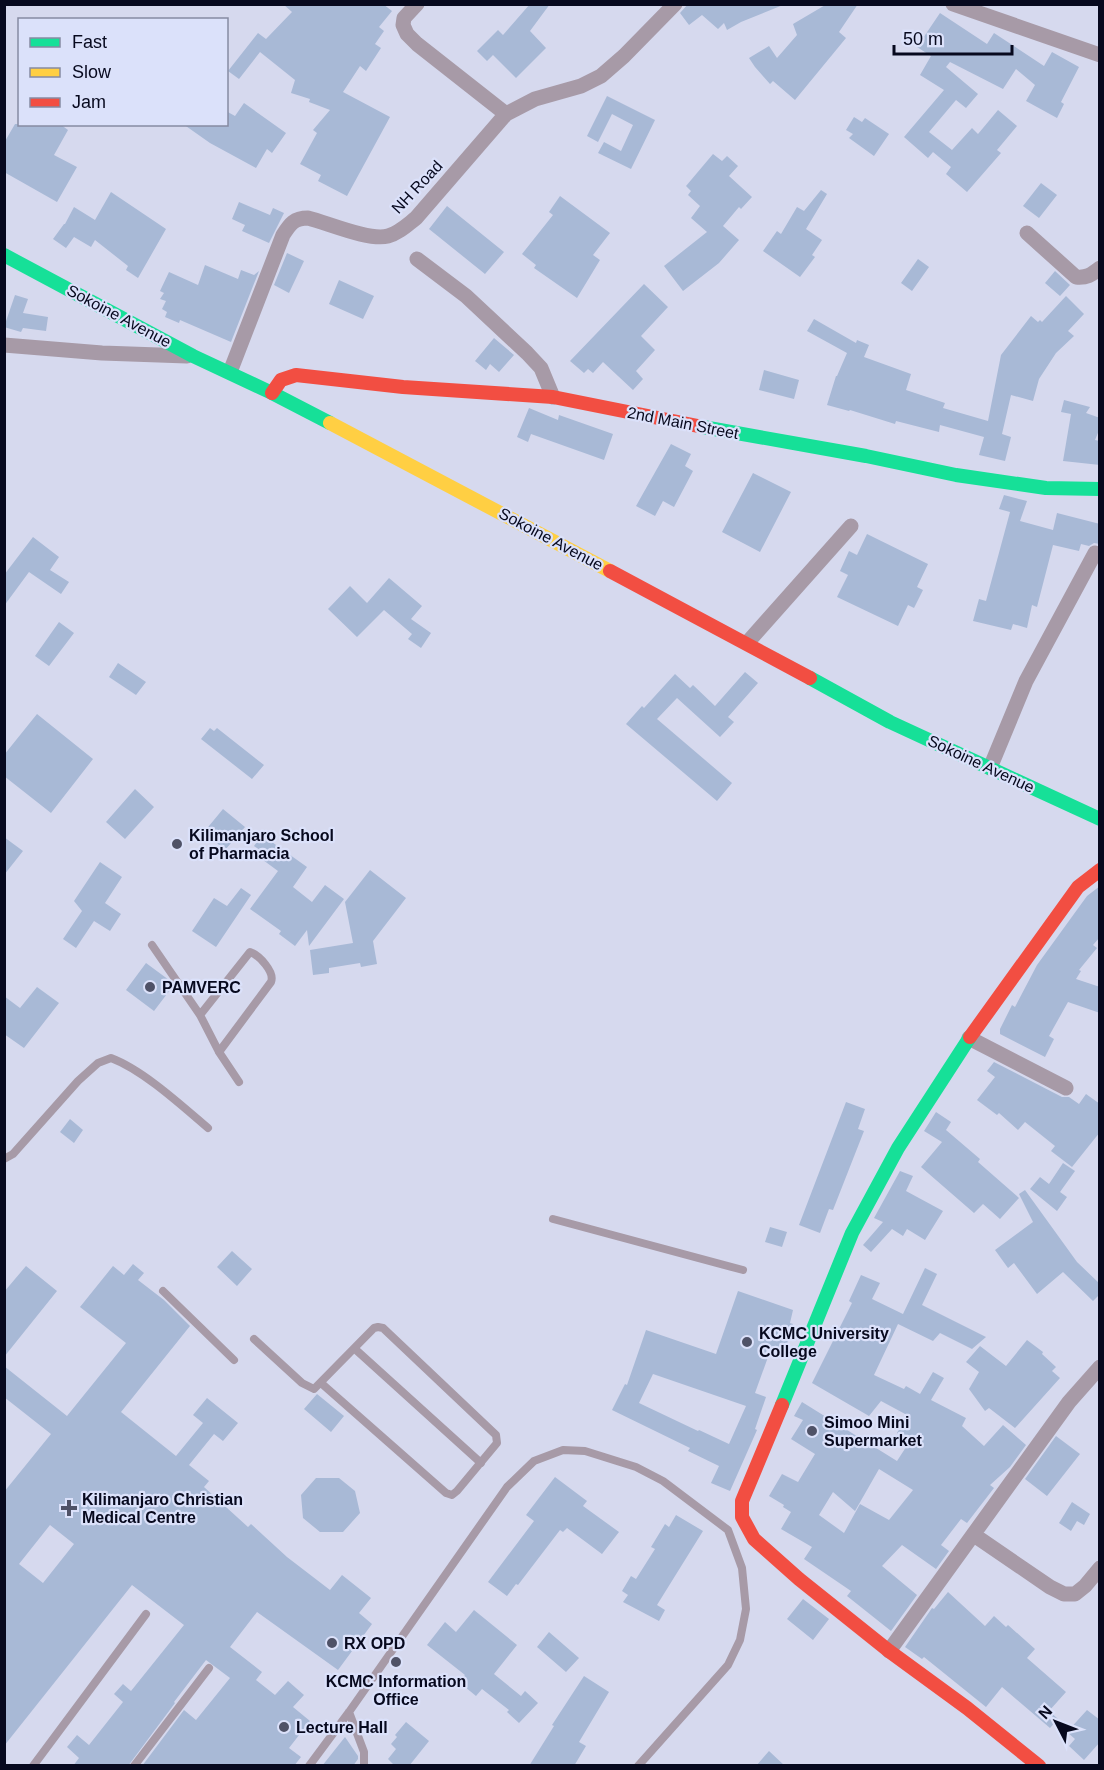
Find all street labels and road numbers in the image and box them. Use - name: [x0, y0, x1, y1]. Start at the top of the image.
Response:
- street label: NH Road: [388, 157, 446, 217]
- street label: Sokoine Avenue: [64, 281, 174, 351]
- street label: 2nd Main Street: [626, 404, 741, 442]
- street label: Sokoine Avenue: [496, 504, 606, 574]
- street label: Sokoine Avenue: [925, 732, 1037, 796]

